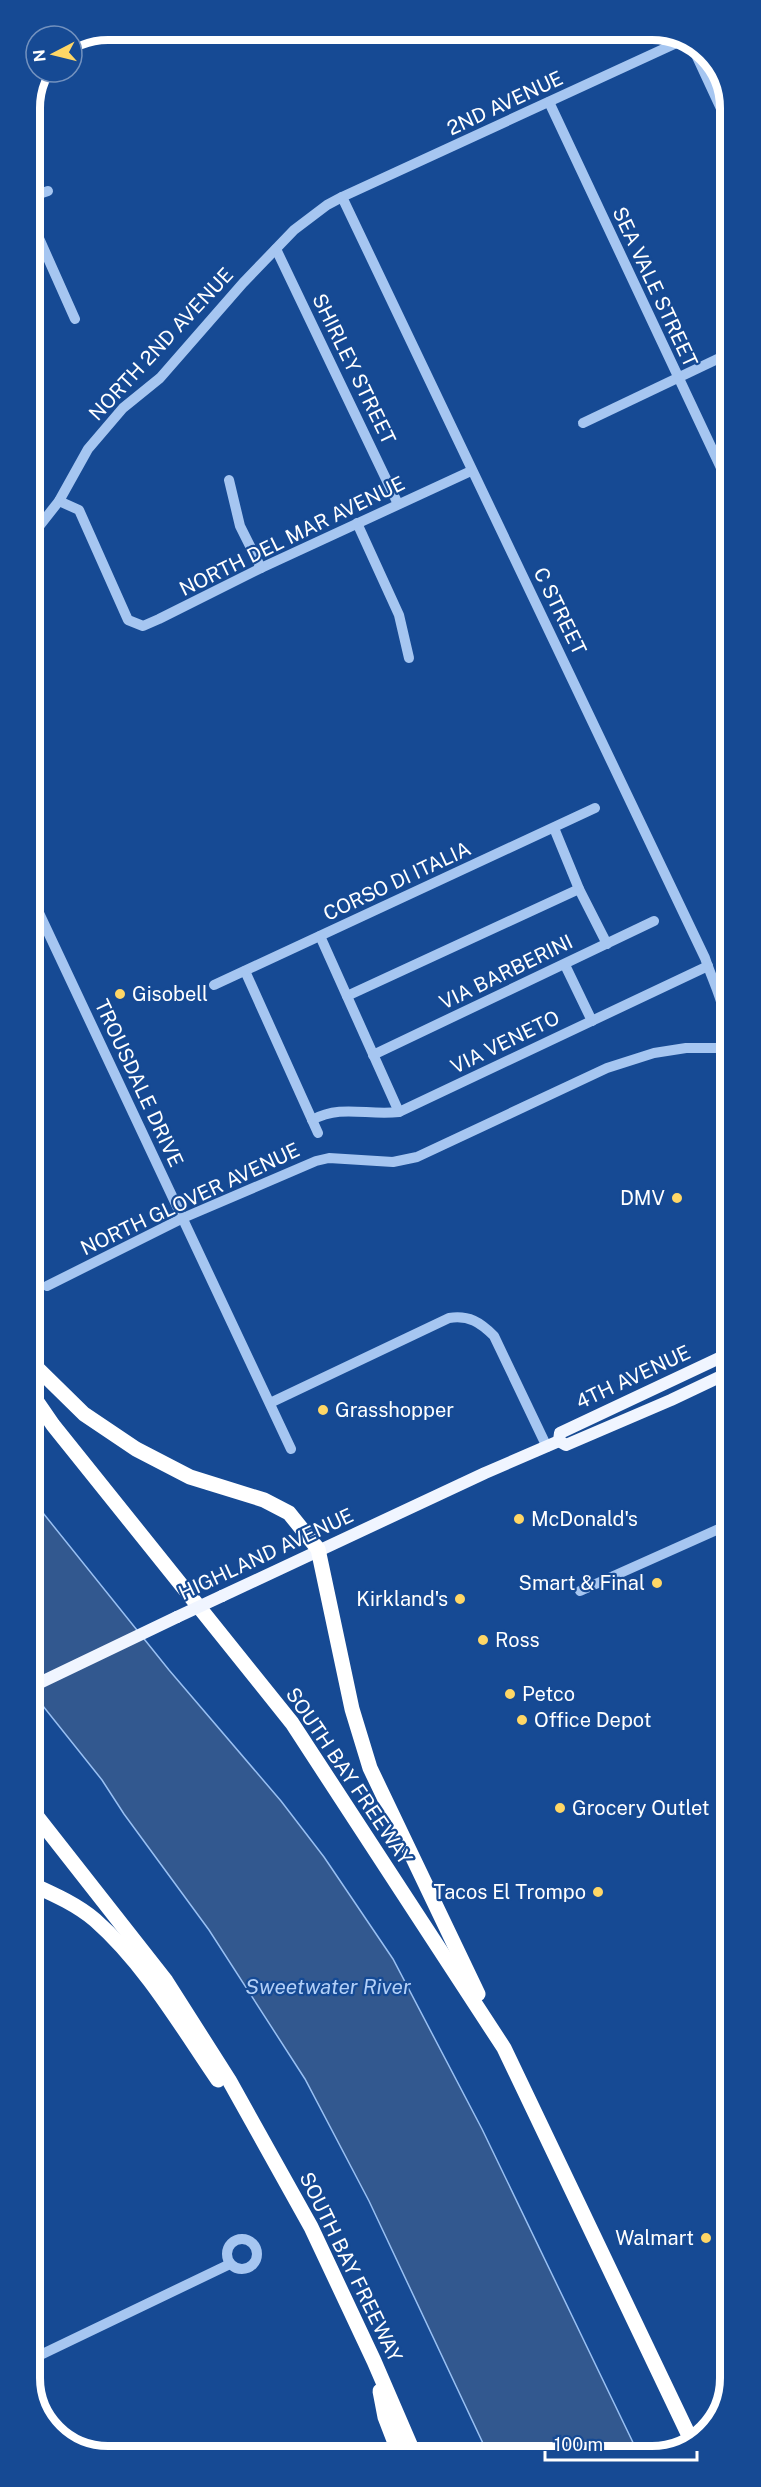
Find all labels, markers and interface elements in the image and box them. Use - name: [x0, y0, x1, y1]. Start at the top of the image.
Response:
- north arrow: [24, 24, 84, 84]
- text: N: [29, 48, 50, 63]
- street label: 2ND AVENUE: [443, 66, 567, 140]
- street label: SEA VALE STREET: [607, 203, 703, 371]
- street label: NORTH 2ND AVENUE: [84, 263, 238, 425]
- street label: SHIRLEY STREET: [307, 290, 401, 448]
- street label: NORTH DEL MAR AVENUE: [175, 471, 409, 601]
- street label: C STREET: [529, 563, 592, 659]
- street label: CORSO DI ITALIA: [319, 836, 475, 926]
- street label: VIA BARBERINI: [435, 929, 577, 1015]
- place label: Gisobell: [132, 982, 208, 1006]
- marker: Gisobell: [113, 987, 127, 1001]
- street label: TROUSDALE DRIVE: [90, 995, 188, 1171]
- street label: VIA VENETO: [447, 1005, 563, 1079]
- street label: NORTH GLOVER AVENUE: [77, 1138, 303, 1260]
- place label: DMV: [620, 1186, 665, 1210]
- marker: DMV: [670, 1191, 684, 1205]
- street label: 4TH AVENUE: [572, 1340, 694, 1414]
- place label: Grasshopper: [335, 1398, 454, 1422]
- marker: Grasshopper: [316, 1403, 330, 1417]
- street label: HIGHLAND AVENUE: [175, 1503, 357, 1605]
- place label: McDonald's: [531, 1507, 638, 1531]
- marker: McDonald's: [512, 1512, 526, 1526]
- place label: Smart & Final: [518, 1571, 645, 1595]
- marker: Smart & Final: [650, 1576, 664, 1590]
- place label: Kirkland's: [356, 1587, 448, 1611]
- marker: Kirkland's: [453, 1592, 467, 1606]
- place label: Ross: [495, 1628, 540, 1652]
- marker: Ross: [476, 1633, 490, 1647]
- place label: Petco: [522, 1682, 575, 1706]
- street label: SOUTH BAY FREEWAY: [281, 1683, 417, 1869]
- marker: Petco: [503, 1687, 517, 1701]
- place label: Office Depot: [534, 1708, 651, 1732]
- marker: Office Depot: [515, 1713, 529, 1727]
- place label: Grocery Outlet: [572, 1796, 710, 1820]
- marker: Grocery Outlet: [553, 1801, 567, 1815]
- place label: Tacos El Trompo: [434, 1880, 586, 1904]
- marker: Tacos El Trompo: [591, 1885, 605, 1899]
- water label: Sweetwater River: [245, 1974, 412, 1999]
- street label: SOUTH BAY FREEWAY: [295, 2168, 407, 2366]
- place label: Walmart: [615, 2226, 694, 2250]
- marker: Walmart: [699, 2231, 713, 2245]
- scale bar: [545, 2424, 696, 2462]
- text: 100 m: [554, 2434, 603, 2455]

